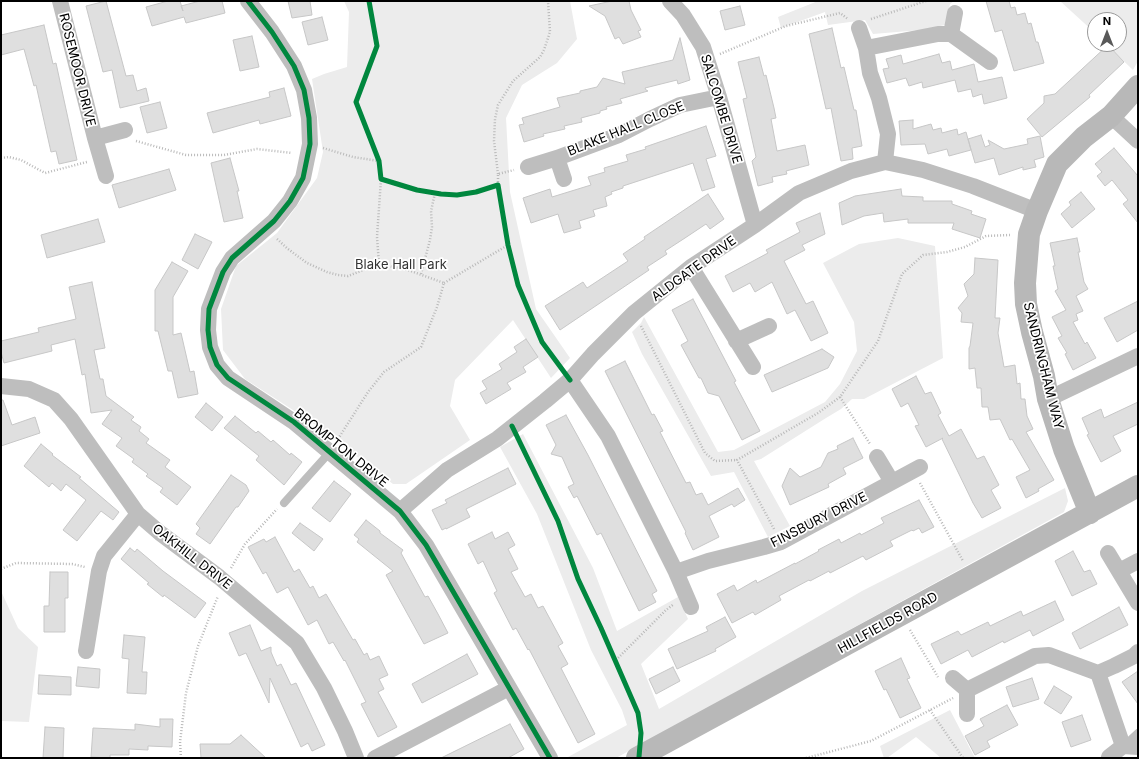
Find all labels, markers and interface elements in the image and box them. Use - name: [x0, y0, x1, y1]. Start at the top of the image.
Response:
- street label: ROSEMOOR DRIVE: [55, 12, 99, 128]
- north arrow: [1087, 12, 1127, 52]
- text: N: [1103, 14, 1111, 28]
- street label: SALCOMBE DRIVE: [697, 52, 745, 166]
- street label: BLAKE HALL CLOSE: [565, 98, 687, 160]
- street label: ALDGATE DRIVE: [649, 233, 739, 305]
- park label: Blake Hall Park: [355, 257, 447, 273]
- street label: SANDRINGHAM WAY: [1020, 301, 1066, 431]
- street label: BROMPTON DRIVE: [291, 405, 391, 491]
- street label: FINSBURY DRIVE: [768, 489, 870, 551]
- street label: OAKHILL DRIVE: [149, 521, 235, 593]
- street label: HILLFIELDS ROAD: [835, 589, 941, 657]

